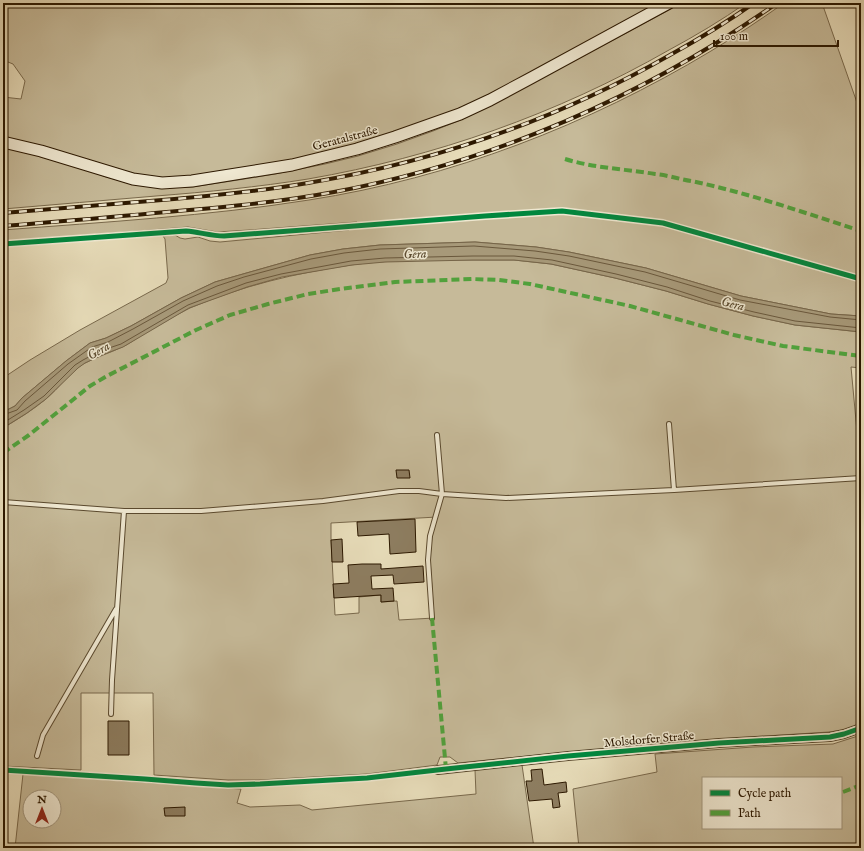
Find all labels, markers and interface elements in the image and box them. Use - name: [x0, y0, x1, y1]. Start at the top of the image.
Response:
- scale bar: [714, 22, 838, 48]
- text: 100 m: [720, 29, 748, 44]
- street label: Geratalstraße: [311, 122, 380, 154]
- water label: Gera: [403, 246, 427, 263]
- water label: Gera: [719, 293, 746, 316]
- water label: Gera: [84, 338, 113, 365]
- street label: Molsdorfer Straße: [603, 728, 695, 751]
- legend: [702, 777, 842, 829]
- text: Cycle path: [738, 786, 792, 802]
- north arrow: [22, 789, 62, 829]
- text: N: [36, 793, 47, 807]
- text: Path: [738, 806, 761, 821]

